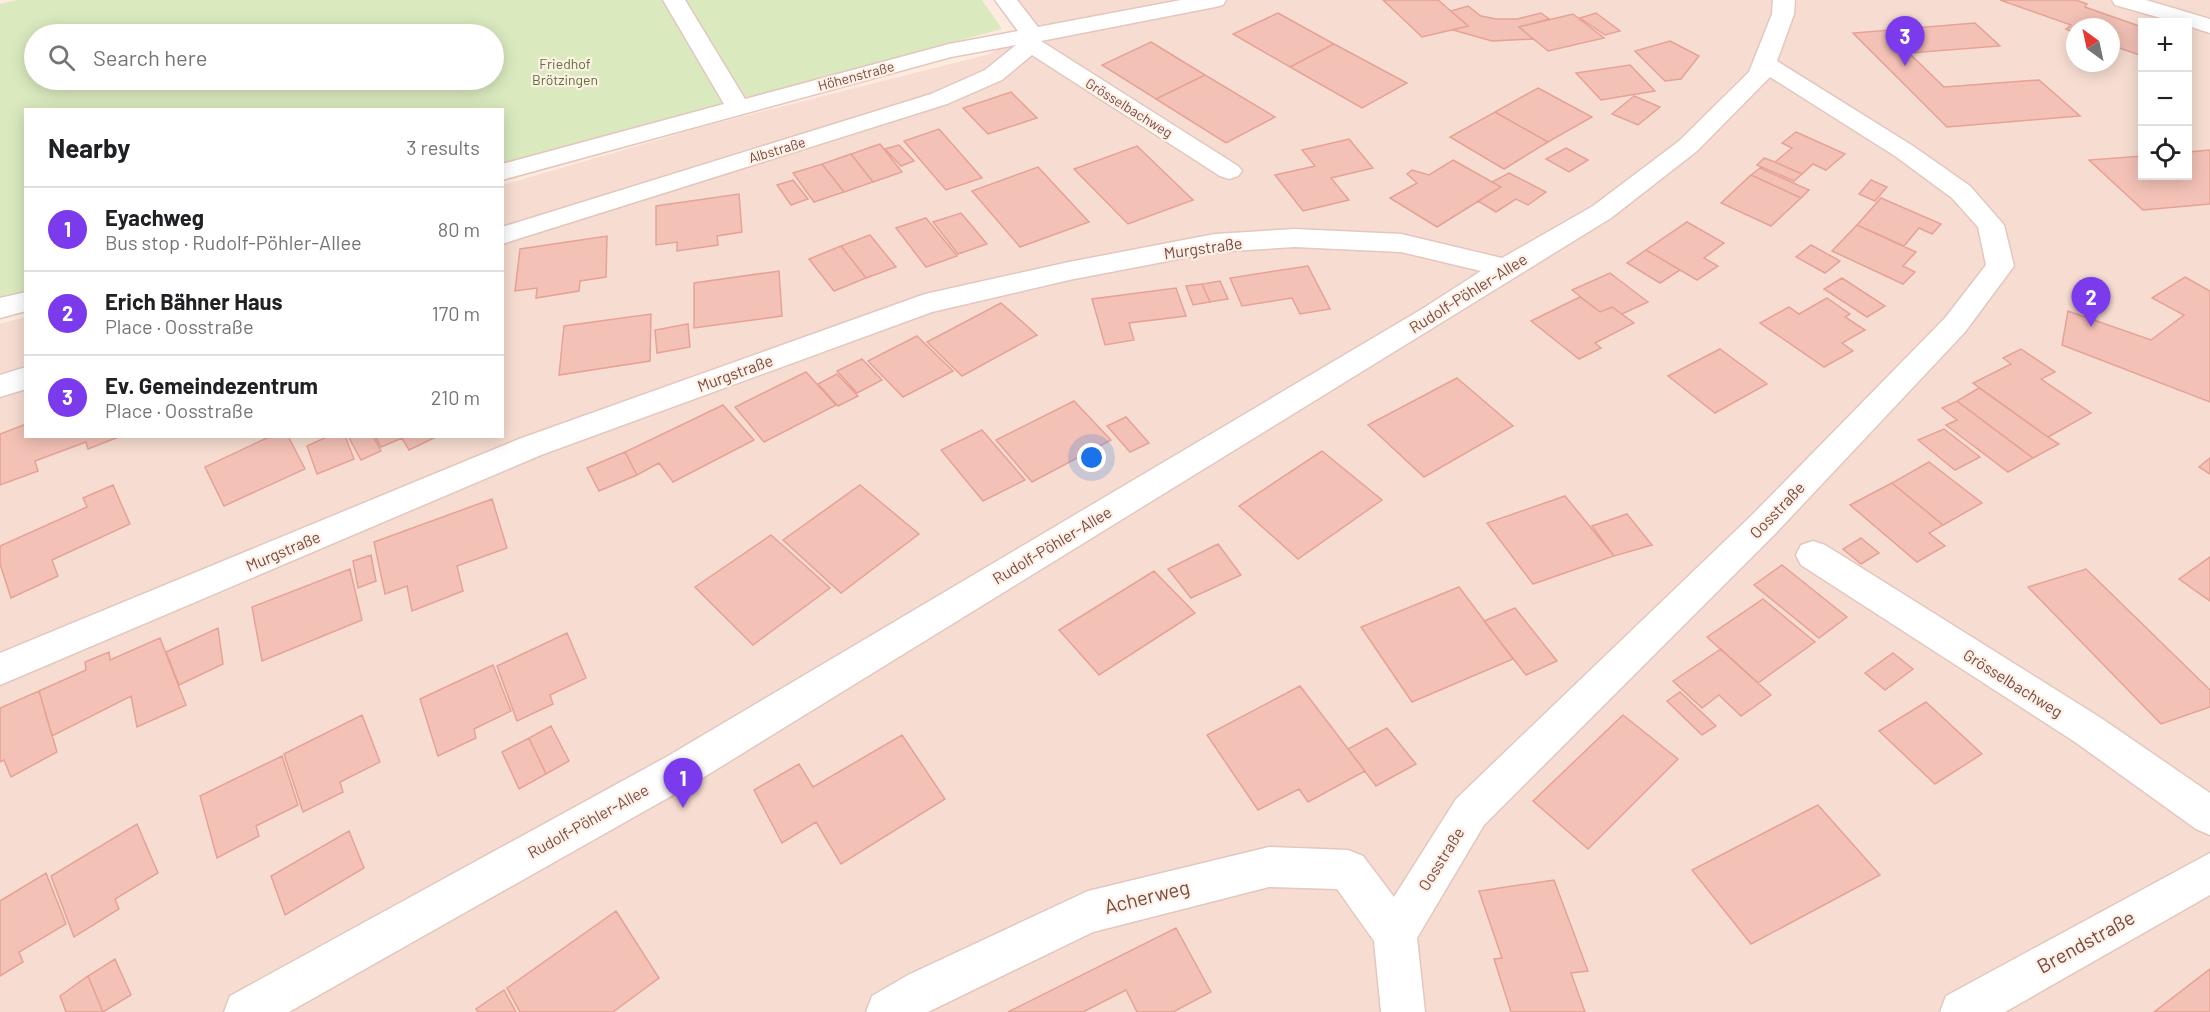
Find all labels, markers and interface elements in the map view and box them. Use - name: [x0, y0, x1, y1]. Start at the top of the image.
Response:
- pin: 3: [1886, 16, 1924, 66]
- north arrow: [2066, 18, 2120, 72]
- map controls: [2138, 18, 2192, 180]
- button: +: [2138, 18, 2192, 72]
- search box: [24, 24, 504, 90]
- icon: search: [45, 41, 78, 74]
- text: Search here: [93, 44, 207, 70]
- park label: Friedhof Brötzingen: [532, 55, 598, 88]
- street label: Höhenstraße: [816, 57, 896, 94]
- button: −: [2138, 72, 2192, 126]
- street label: Grösselbachweg: [1083, 74, 1176, 141]
- button: locate: [2138, 126, 2192, 180]
- text: Nearby: [48, 132, 130, 163]
- street label: Albstraße: [746, 133, 807, 166]
- text: 3 results: [406, 135, 480, 159]
- text: Eyachweg: [105, 204, 204, 230]
- text: 1: [64, 217, 71, 241]
- text: 80 m: [438, 217, 480, 241]
- text: Bus stop · Rudolf-Pöhler-Allee: [105, 230, 362, 254]
- street label: Murgstraße: [1162, 233, 1243, 262]
- street label: Rudolf-Pöhler-Allee: [1405, 249, 1530, 337]
- pin: 2: [2072, 278, 2110, 327]
- text: Erich Bähner Haus: [105, 288, 283, 314]
- text: 2: [62, 301, 73, 325]
- text: 170 m: [432, 301, 480, 325]
- text: Place · Oosstraße: [105, 314, 254, 338]
- street label: Murgstraße: [694, 350, 775, 395]
- text: Ev. Gemeindezentrum: [105, 372, 318, 398]
- text: 3: [62, 385, 73, 409]
- text: 210 m: [431, 385, 480, 409]
- text: Place · Oosstraße: [105, 398, 254, 422]
- your location: [1077, 443, 1106, 472]
- street label: Oosstraße: [1745, 478, 1808, 542]
- street label: Rudolf-Pöhler-Allee: [989, 502, 1115, 588]
- street label: Murgstraße: [243, 526, 323, 575]
- street label: Grösselbachweg: [1960, 644, 2066, 721]
- pin: 1: [664, 758, 702, 808]
- street label: Rudolf-Pöhler-Allee: [524, 779, 652, 862]
- street label: Oosstraße: [1414, 824, 1467, 894]
- street label: Acherweg: [1102, 874, 1192, 918]
- street label: Brendstraße: [2032, 904, 2139, 978]

